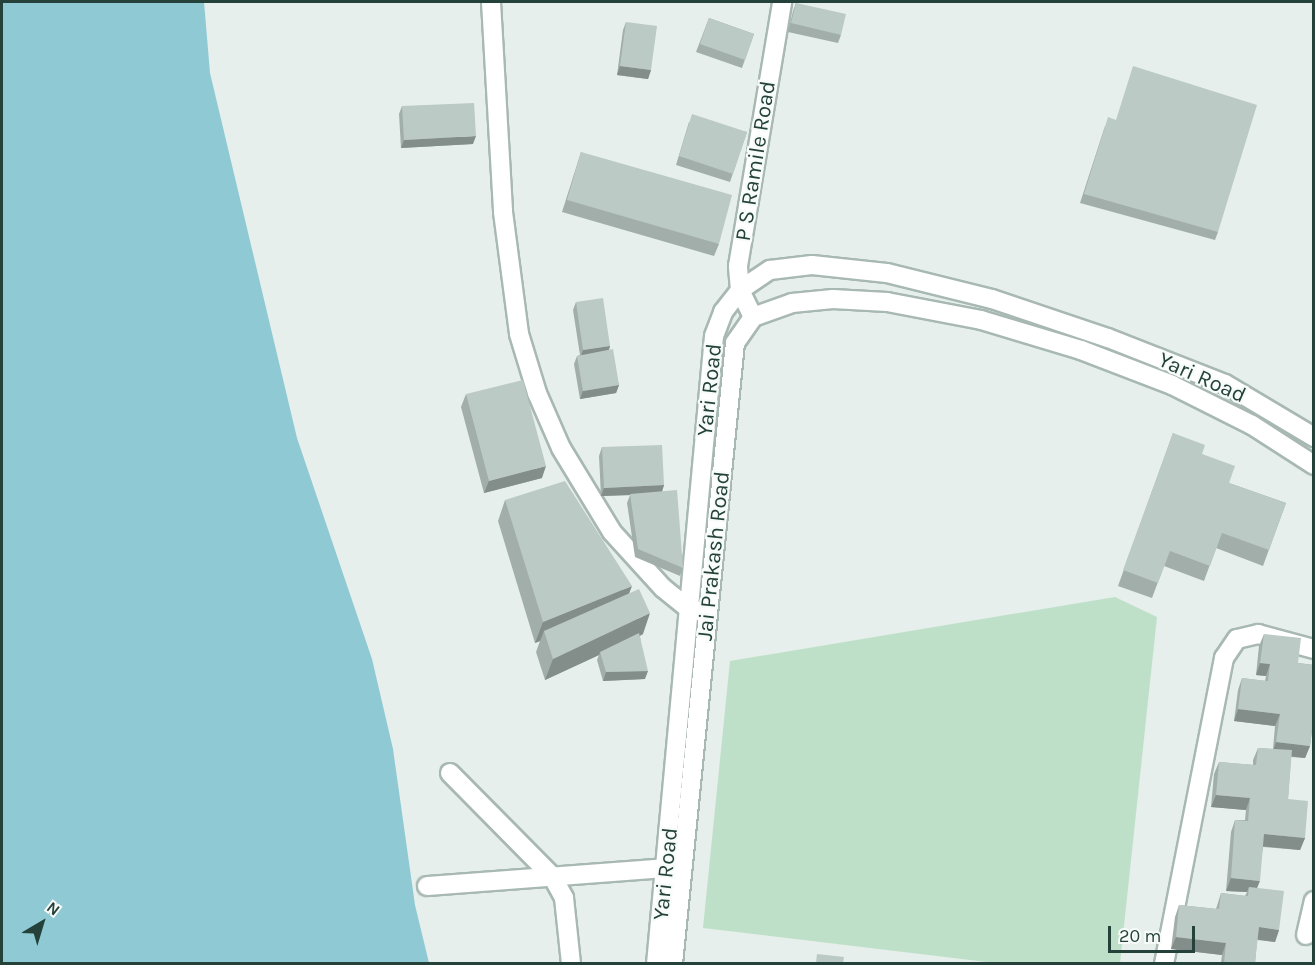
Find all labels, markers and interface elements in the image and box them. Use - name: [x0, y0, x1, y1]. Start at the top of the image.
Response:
- street label: P S Ramile Road: [730, 79, 782, 243]
- street label: Yari Road: [692, 342, 728, 438]
- street label: Yari Road: [1154, 347, 1250, 409]
- street label: Jai Prakash Road: [692, 470, 736, 642]
- street label: Yari Road: [648, 826, 684, 922]
- north arrow: [12, 893, 72, 953]
- text: N: [43, 897, 64, 919]
- scale bar: [1111, 914, 1198, 952]
- text: 20 m: [1119, 925, 1161, 947]

